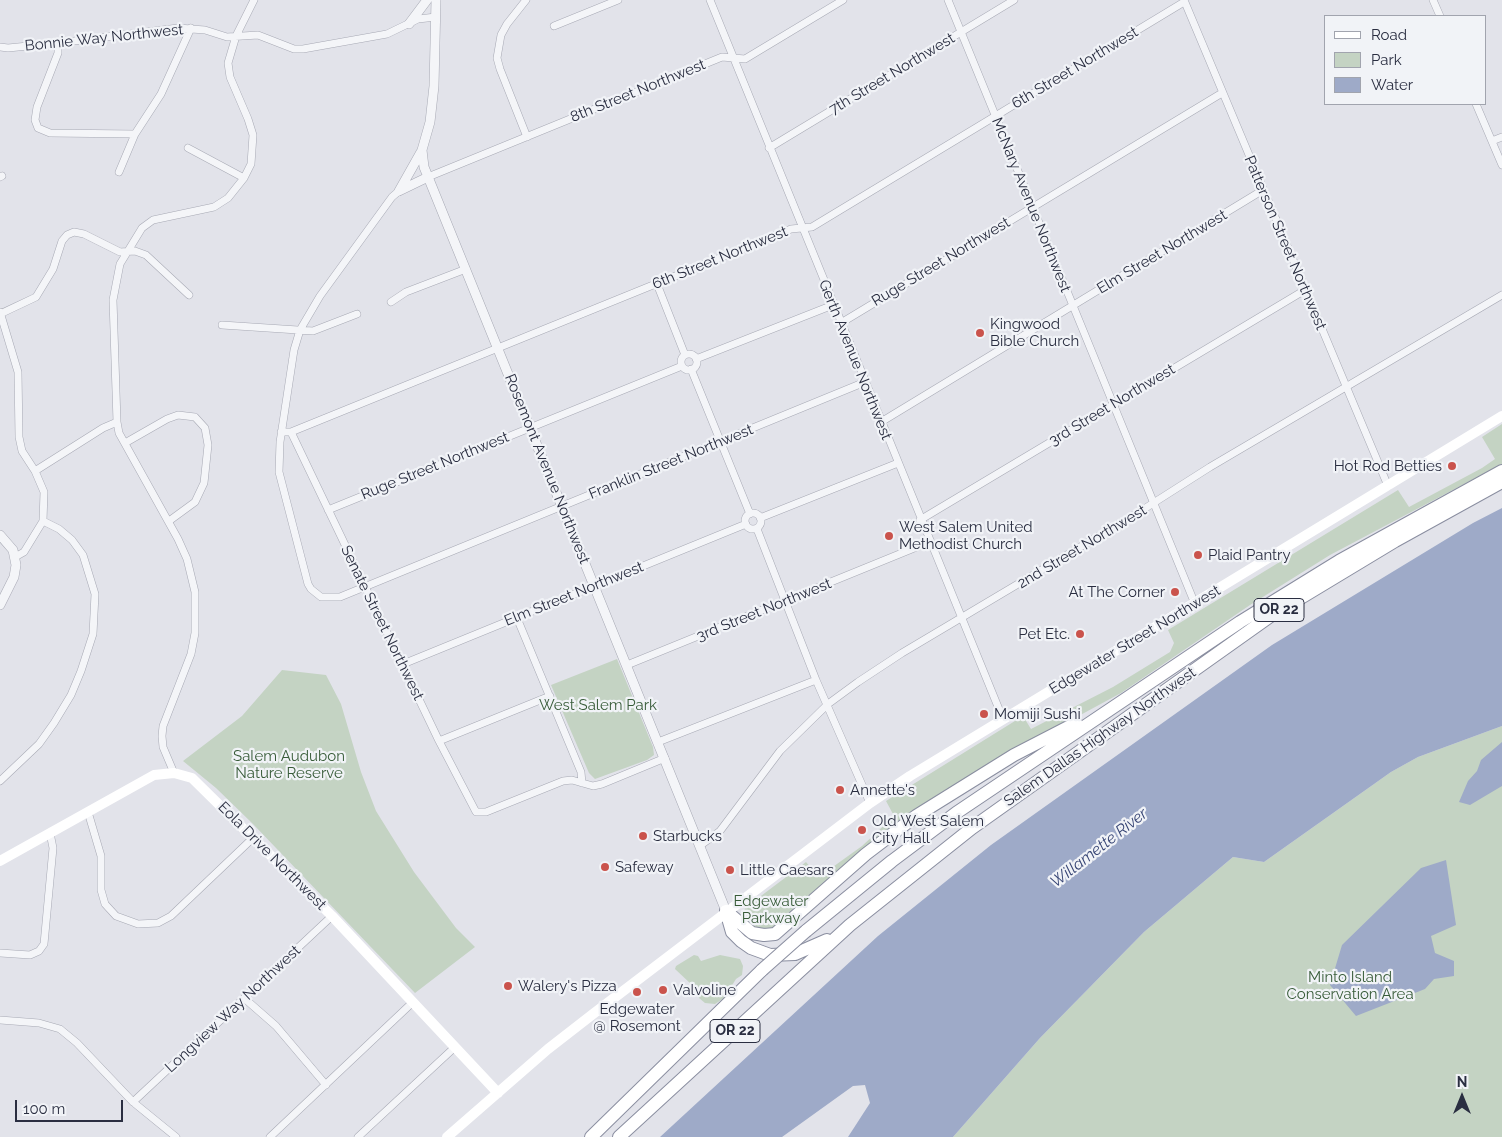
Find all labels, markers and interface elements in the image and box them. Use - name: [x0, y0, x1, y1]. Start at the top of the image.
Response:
- legend: [1324, 15, 1487, 105]
- street label: Bonnie Way Northwest: [24, 21, 184, 55]
- street label: 6th Street Northwest: [1009, 23, 1141, 113]
- text: Road: [1371, 26, 1407, 44]
- street label: 7th Street Northwest: [826, 29, 958, 119]
- text: Park: [1371, 51, 1402, 69]
- street label: 8th Street Northwest: [568, 56, 708, 126]
- text: Water: [1371, 76, 1413, 94]
- street label: McNary Avenue Northwest: [988, 115, 1074, 295]
- street label: Patterson Street Northwest: [1240, 153, 1330, 333]
- street label: Elm Street Northwest: [1094, 206, 1230, 298]
- street label: Ruge Street Northwest: [869, 214, 1013, 310]
- street label: 6th Street Northwest: [650, 223, 790, 293]
- street label: Gerth Avenue Northwest: [815, 277, 895, 443]
- place label: Kingwood Bible Church: [990, 315, 1079, 350]
- marker: Kingwood Bible Church: [974, 327, 986, 339]
- street label: 3rd Street Northwest: [1046, 360, 1178, 450]
- street label: Rosemont Avenue Northwest: [501, 371, 593, 567]
- street label: Franklin Street Northwest: [586, 421, 756, 503]
- street label: Ruge Street Northwest: [358, 428, 512, 504]
- place label: Hot Rod Betties: [1334, 457, 1442, 475]
- marker: Hot Rod Betties: [1446, 460, 1458, 472]
- street label: 2nd Street Northwest: [1014, 501, 1150, 593]
- place label: West Salem United Methodist Church: [899, 518, 1033, 553]
- marker: West Salem United Methodist Church: [883, 530, 895, 542]
- street label: Senate Street Northwest: [337, 543, 427, 703]
- place label: Plaid Pantry: [1208, 546, 1291, 564]
- marker: Plaid Pantry: [1192, 549, 1204, 561]
- street label: Elm Street Northwest: [502, 558, 646, 630]
- street label: 3rd Street Northwest: [694, 575, 834, 645]
- street label: Edgewater Street Northwest: [1046, 582, 1224, 698]
- place label: At The Corner: [1069, 583, 1165, 601]
- marker: At The Corner: [1169, 586, 1181, 598]
- road number: OR 22: [1254, 598, 1304, 622]
- place label: Pet Etc.: [1018, 625, 1070, 643]
- marker: Pet Etc.: [1074, 628, 1086, 640]
- street label: Salem Dallas Highway Northwest: [1001, 664, 1199, 810]
- park label: West Salem Park: [539, 696, 657, 714]
- place label: Momiji Sushi: [994, 705, 1081, 723]
- marker: Momiji Sushi: [978, 708, 990, 720]
- park label: Salem Audubon Nature Reserve: [233, 747, 345, 782]
- place label: Annette's: [850, 781, 915, 799]
- marker: Annette's: [834, 784, 846, 796]
- street label: Eola Drive Northwest: [214, 798, 330, 914]
- water label: Willamette River: [1047, 804, 1151, 892]
- place label: Old West Salem City Hall: [872, 812, 984, 847]
- marker: Old West Salem City Hall: [856, 824, 868, 836]
- place label: Starbucks: [653, 827, 722, 845]
- marker: Starbucks: [637, 830, 649, 842]
- place label: Safeway: [615, 858, 674, 876]
- marker: Safeway: [599, 861, 611, 873]
- place label: Little Caesars: [740, 861, 834, 879]
- marker: Little Caesars: [724, 864, 736, 876]
- park label: Edgewater Parkway: [733, 892, 809, 927]
- street label: Longview Way Northwest: [162, 942, 304, 1076]
- park label: Minto Island Conservation Area: [1286, 968, 1414, 1003]
- place label: Walery's Pizza: [518, 977, 617, 995]
- marker: Walery's Pizza: [502, 980, 514, 992]
- place label: Valvoline: [673, 981, 736, 999]
- marker: Valvoline: [657, 984, 669, 996]
- marker: Edgewater @ Rosemont: [631, 986, 643, 998]
- place label: Edgewater @ Rosemont: [593, 1000, 681, 1035]
- road number: OR 22: [710, 1019, 760, 1042]
- north arrow: [1437, 1072, 1487, 1122]
- text: N: [1457, 1074, 1467, 1090]
- scale bar: [18, 1090, 125, 1122]
- text: 100 m: [23, 1100, 65, 1118]

